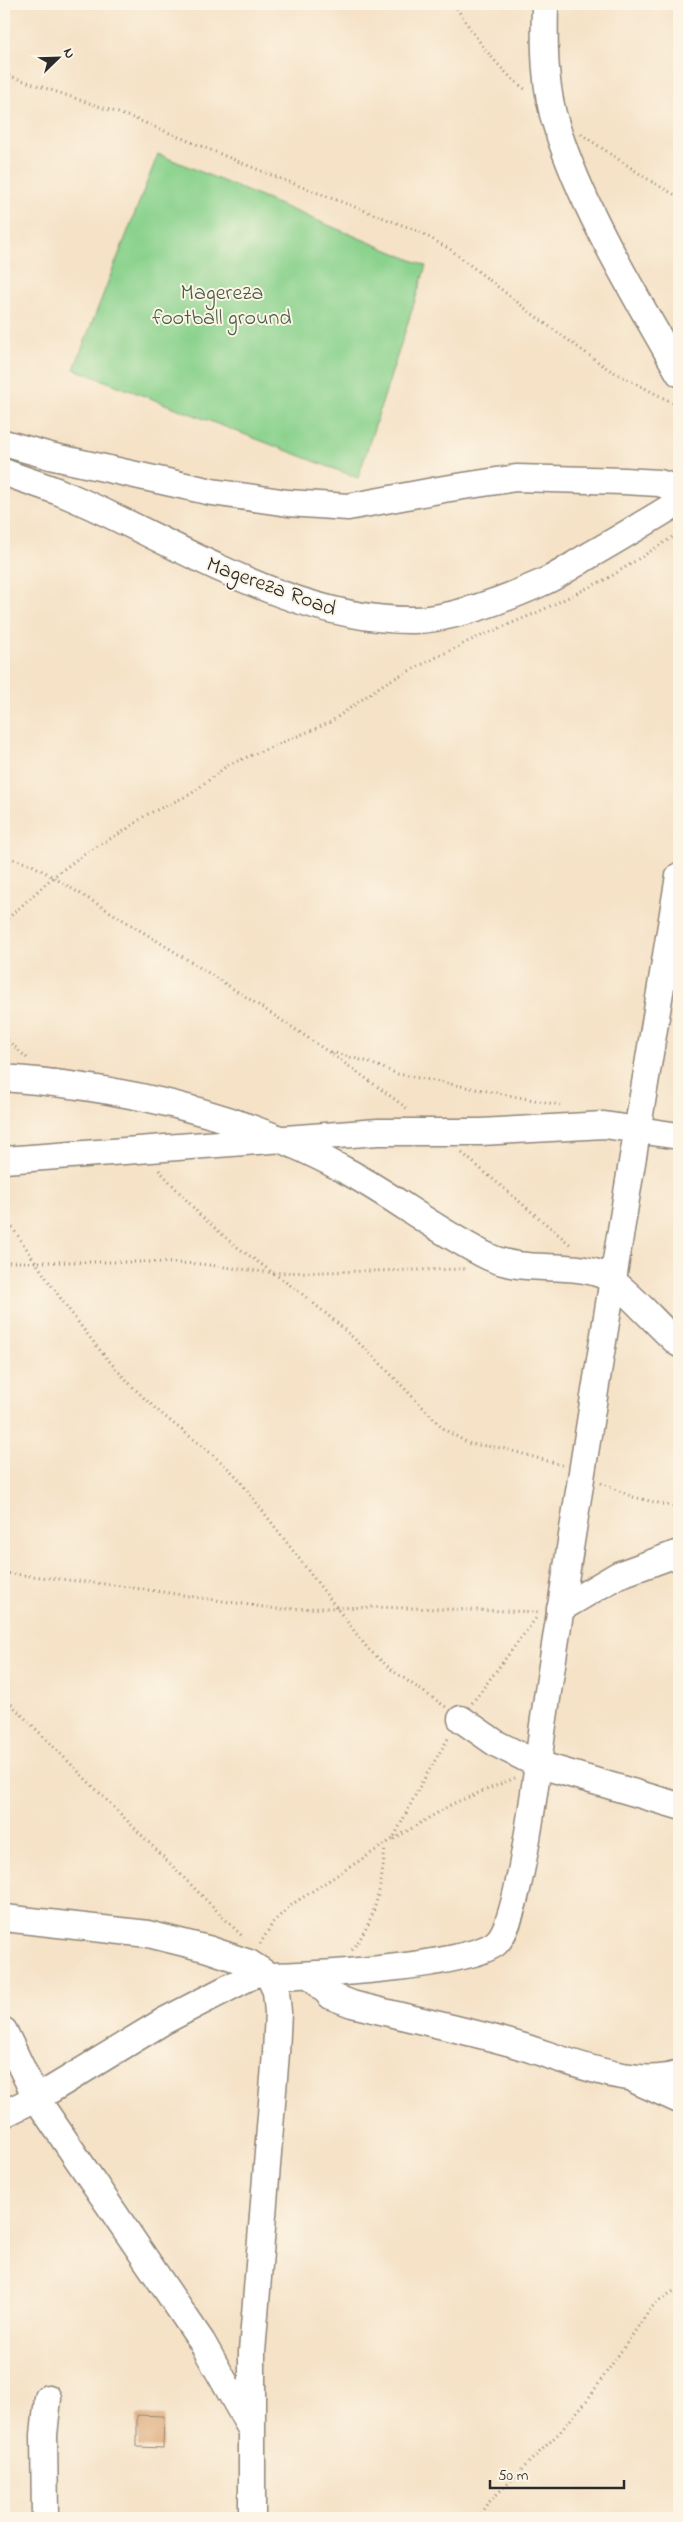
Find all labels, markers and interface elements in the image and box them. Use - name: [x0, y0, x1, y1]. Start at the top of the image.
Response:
- north arrow: [32, 32, 82, 82]
- text: N: [57, 45, 80, 62]
- park label: Magereza football ground: [152, 278, 292, 336]
- street label: Magereza Road: [201, 550, 340, 627]
- scale bar: [490, 2457, 624, 2489]
- text: 50 m: [498, 2465, 529, 2487]

